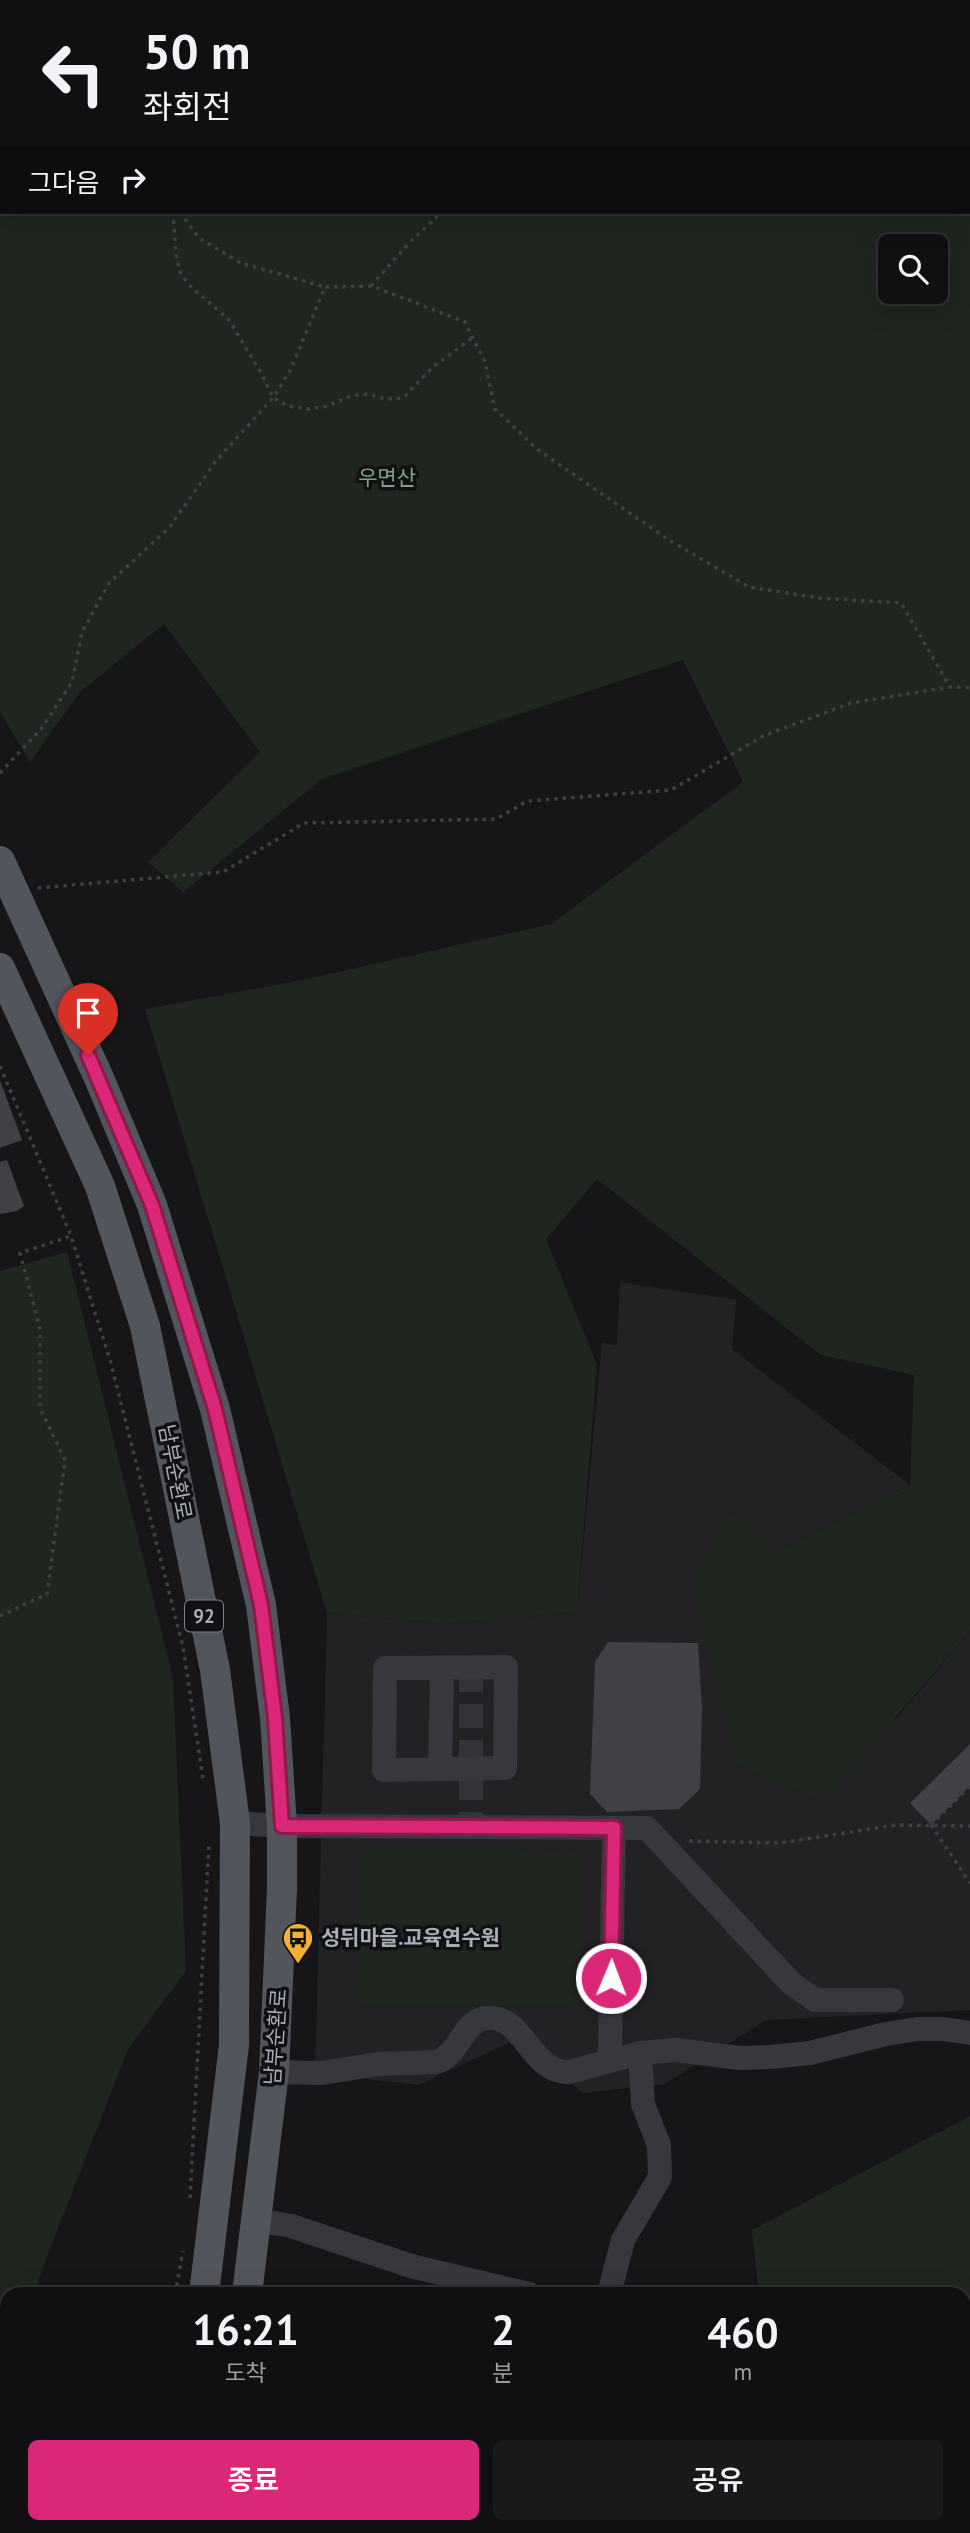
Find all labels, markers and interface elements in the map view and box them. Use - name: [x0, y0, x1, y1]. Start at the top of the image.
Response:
- text: 50 m: [143, 19, 250, 83]
- icon: left: [28, 28, 119, 119]
- text: 좌회전: [143, 85, 231, 127]
- icon: right: [114, 161, 152, 199]
- text: 그다음: [28, 166, 100, 199]
- map controls: [878, 234, 948, 304]
- button: search: [878, 234, 948, 304]
- park label: 우면산: [358, 464, 416, 491]
- pin: [58, 983, 118, 1055]
- icon: arrive: [69, 994, 107, 1032]
- street label: 남부순환로: [153, 1422, 198, 1522]
- road number: 92: [185, 1600, 223, 1632]
- bus stop icon: 성뒤마을.교육연수원: [281, 1921, 315, 1965]
- place label: 성뒤마을.교육연수원: [321, 1924, 500, 1951]
- position arrow: [574, 1941, 648, 2015]
- street label: 남부순환로: [259, 1988, 292, 2086]
- text: 16:21: [192, 2302, 299, 2357]
- text: 2: [491, 2302, 515, 2357]
- text: 460: [707, 2305, 779, 2360]
- text: m: [734, 2357, 752, 2386]
- text: 도착: [224, 2358, 267, 2387]
- text: 분: [492, 2358, 514, 2387]
- button: 종료: [28, 2440, 479, 2520]
- button: 공유: [493, 2440, 943, 2520]

